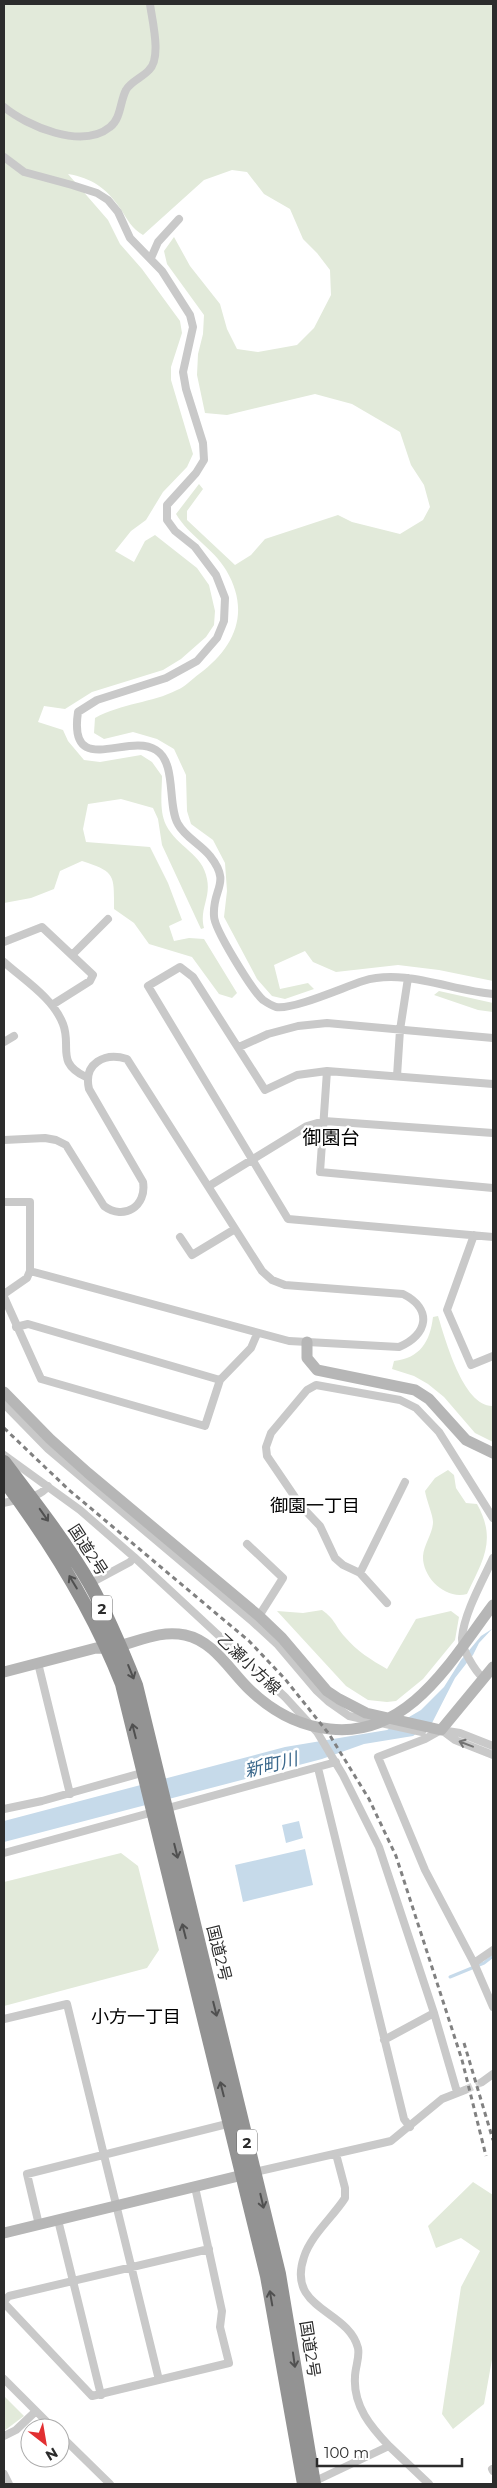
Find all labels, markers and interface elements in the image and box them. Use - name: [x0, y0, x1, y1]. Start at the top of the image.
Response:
- district label: 御園台: [302, 1126, 360, 1149]
- district label: 御園一丁目: [270, 1495, 360, 1517]
- one-way arrow: [39, 1508, 49, 1522]
- street label: 国道2号: [64, 1521, 112, 1579]
- one-way arrow: [67, 1575, 77, 1589]
- road number: 2: [92, 1596, 112, 1620]
- street label: 乙瀬小方線: [213, 1630, 285, 1698]
- one-way arrow: [127, 1664, 136, 1679]
- one-way arrow: [129, 1724, 138, 1740]
- one-way arrow: [459, 1739, 474, 1748]
- water label: 新町川: [242, 1747, 302, 1782]
- one-way arrow: [172, 1843, 181, 1859]
- one-way arrow: [179, 1923, 188, 1939]
- street label: 国道2号: [203, 1923, 235, 1983]
- one-way arrow: [210, 2001, 220, 2017]
- district label: 小方一丁目: [91, 2006, 181, 2028]
- one-way arrow: [217, 2081, 226, 2097]
- road number: 2: [237, 2130, 257, 2154]
- one-way arrow: [258, 2192, 267, 2208]
- one-way arrow: [266, 2291, 276, 2307]
- street label: 国道2号: [296, 2319, 324, 2379]
- one-way arrow: [289, 2352, 299, 2368]
- north arrow: [20, 2418, 70, 2468]
- scale bar: [317, 2436, 462, 2468]
- text: 100 m: [324, 2443, 369, 2462]
- text: N: [42, 2444, 61, 2465]

